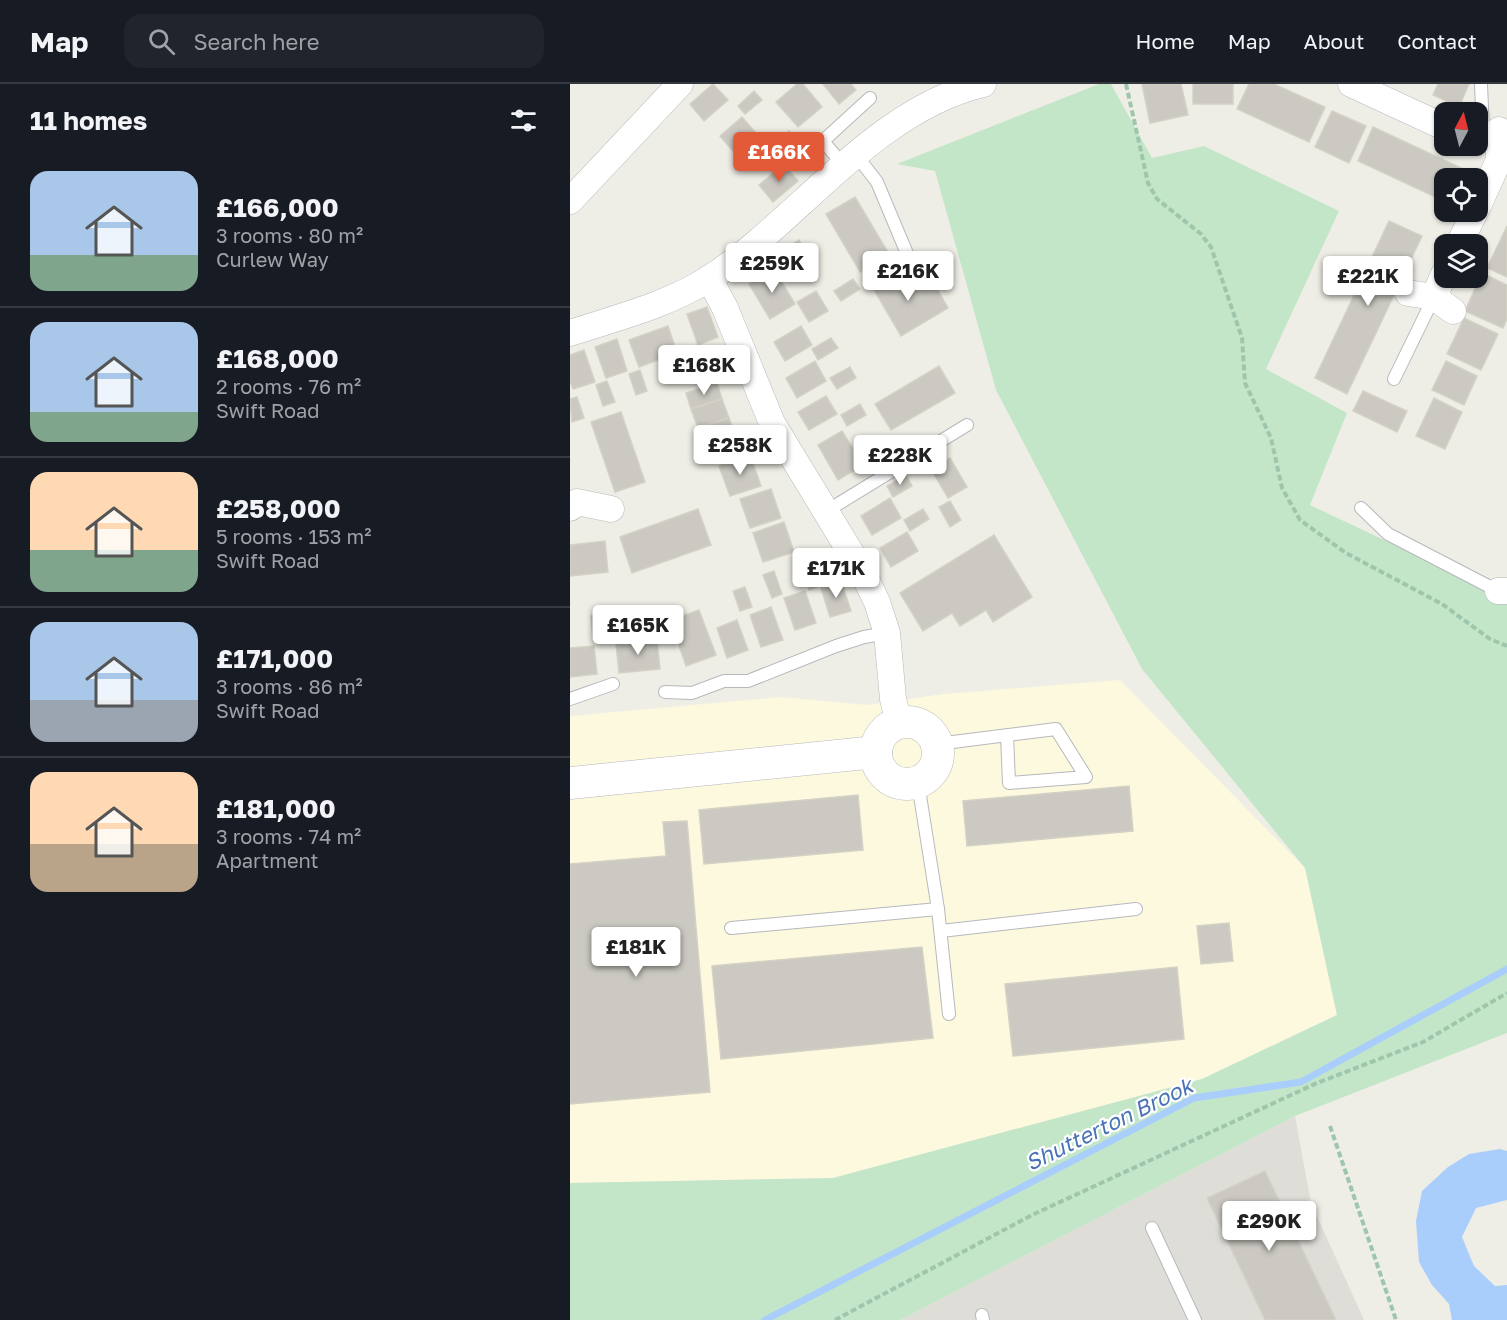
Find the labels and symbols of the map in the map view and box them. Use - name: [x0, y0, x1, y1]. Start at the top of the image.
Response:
- north arrow: [1434, 102, 1488, 156]
- pin: £166K: [737, 132, 821, 183]
- pin: £259K: [730, 243, 814, 294]
- pin: £216K: [866, 251, 950, 302]
- pin: £221K: [1326, 256, 1410, 307]
- pin: £168K: [662, 345, 746, 396]
- pin: £258K: [698, 425, 782, 476]
- pin: £228K: [858, 435, 942, 486]
- pin: £171K: [794, 548, 878, 599]
- pin: £165K: [596, 605, 680, 656]
- pin: £181K: [594, 927, 678, 978]
- water label: Shutterton Brook: [1021, 1070, 1199, 1176]
- pin: £290K: [1227, 1201, 1311, 1252]

